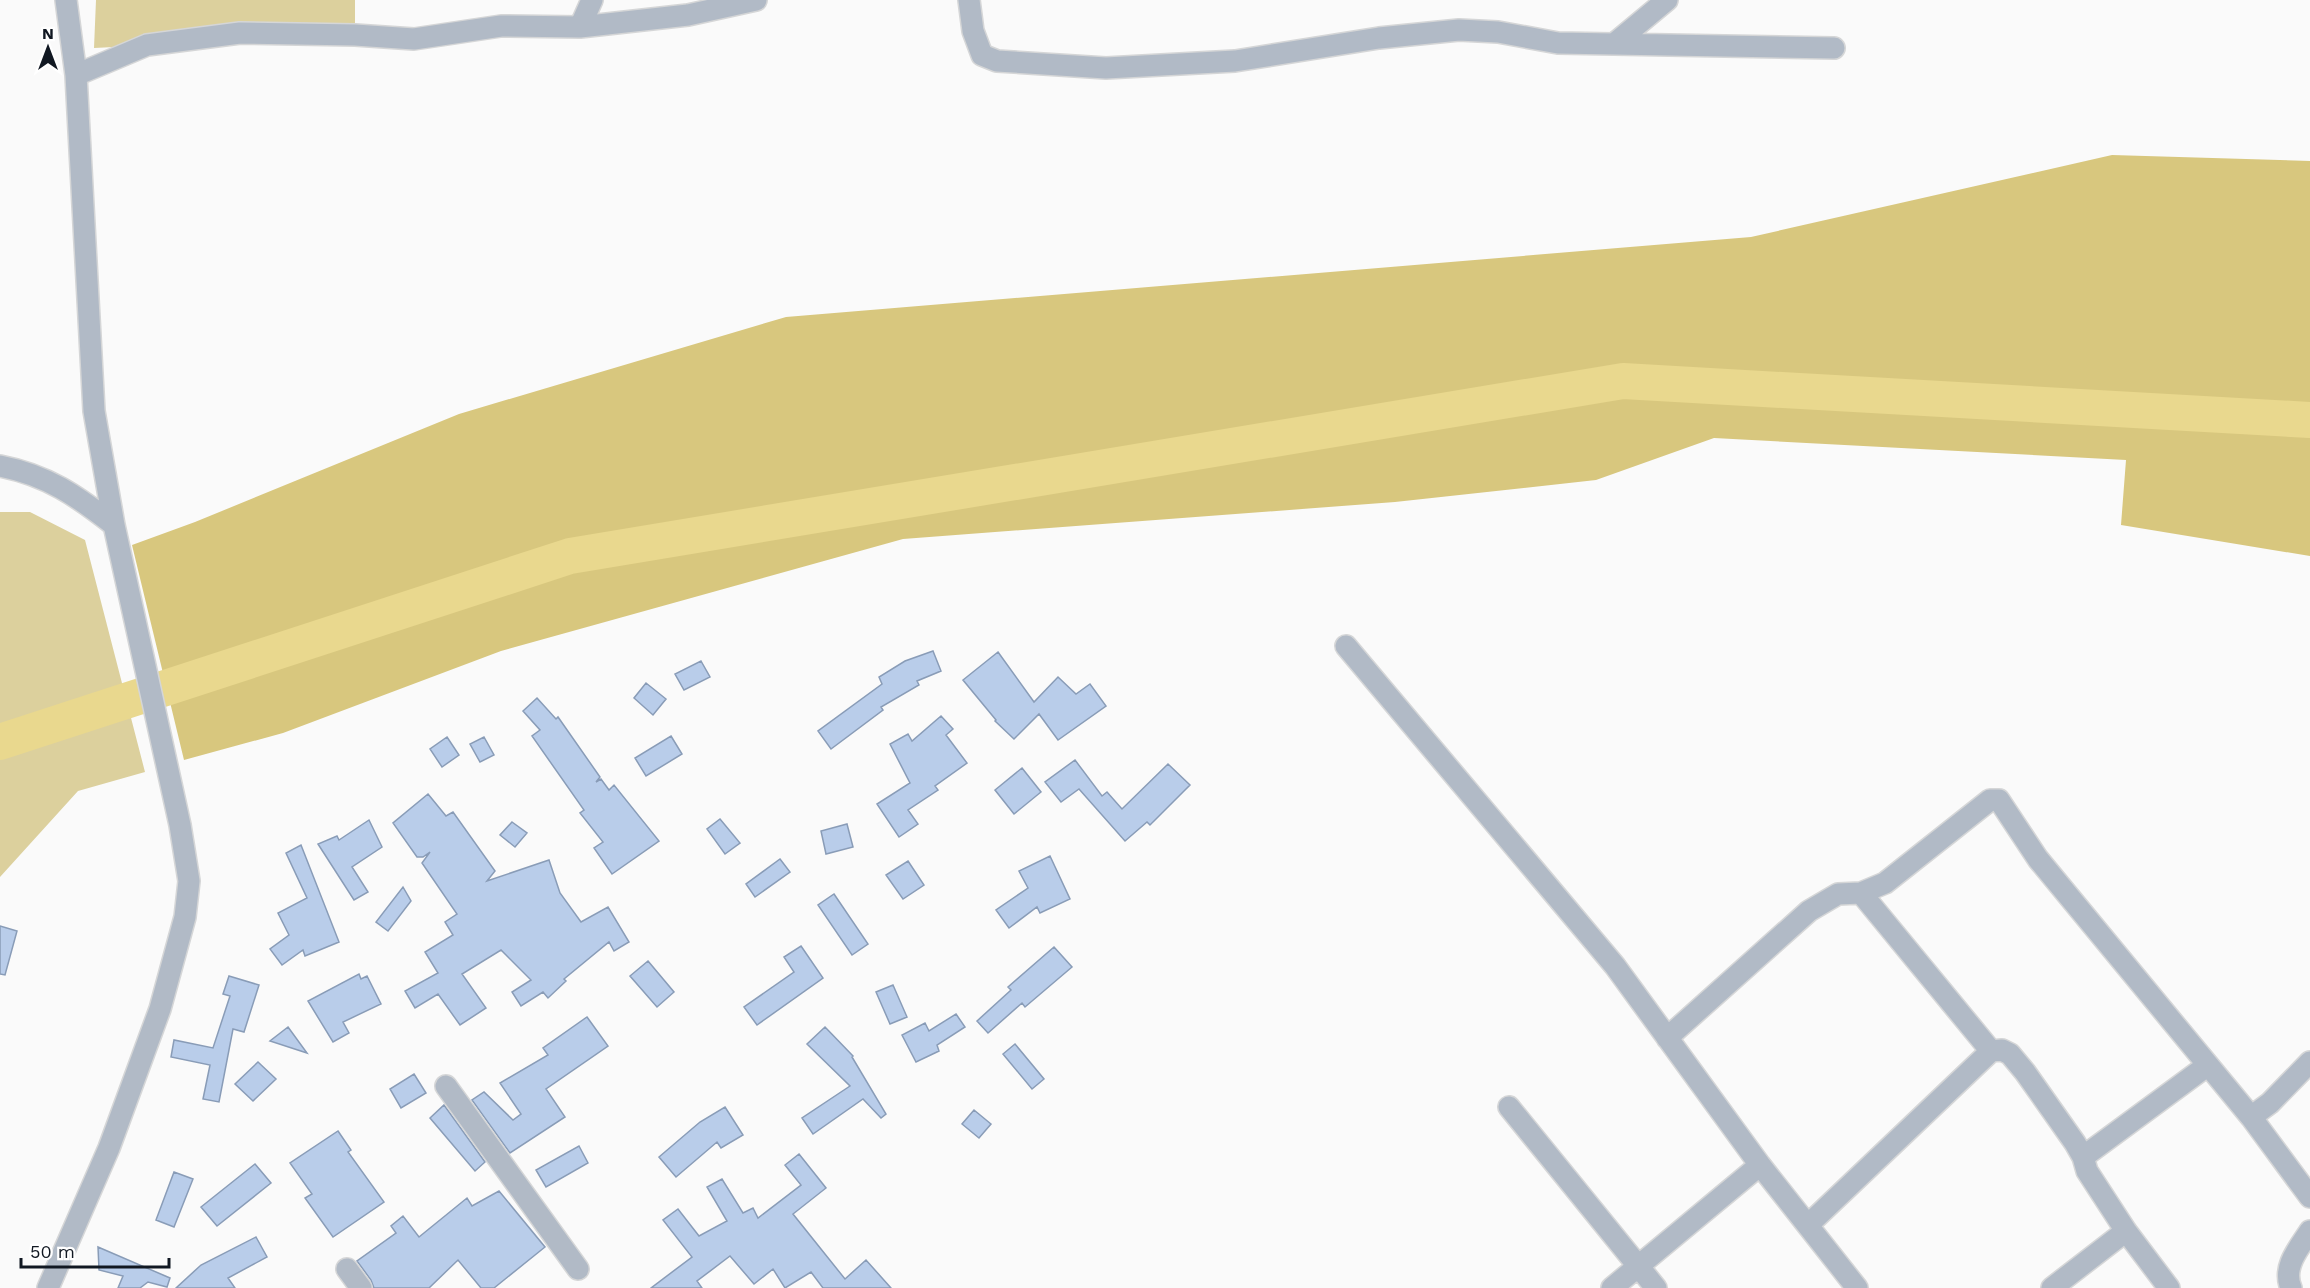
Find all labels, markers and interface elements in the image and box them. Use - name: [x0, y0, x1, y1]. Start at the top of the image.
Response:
- north arrow: [18, 18, 78, 78]
- text: N: [42, 24, 54, 43]
- scale bar: [21, 1231, 170, 1269]
- text: 50 m: [30, 1241, 75, 1262]

